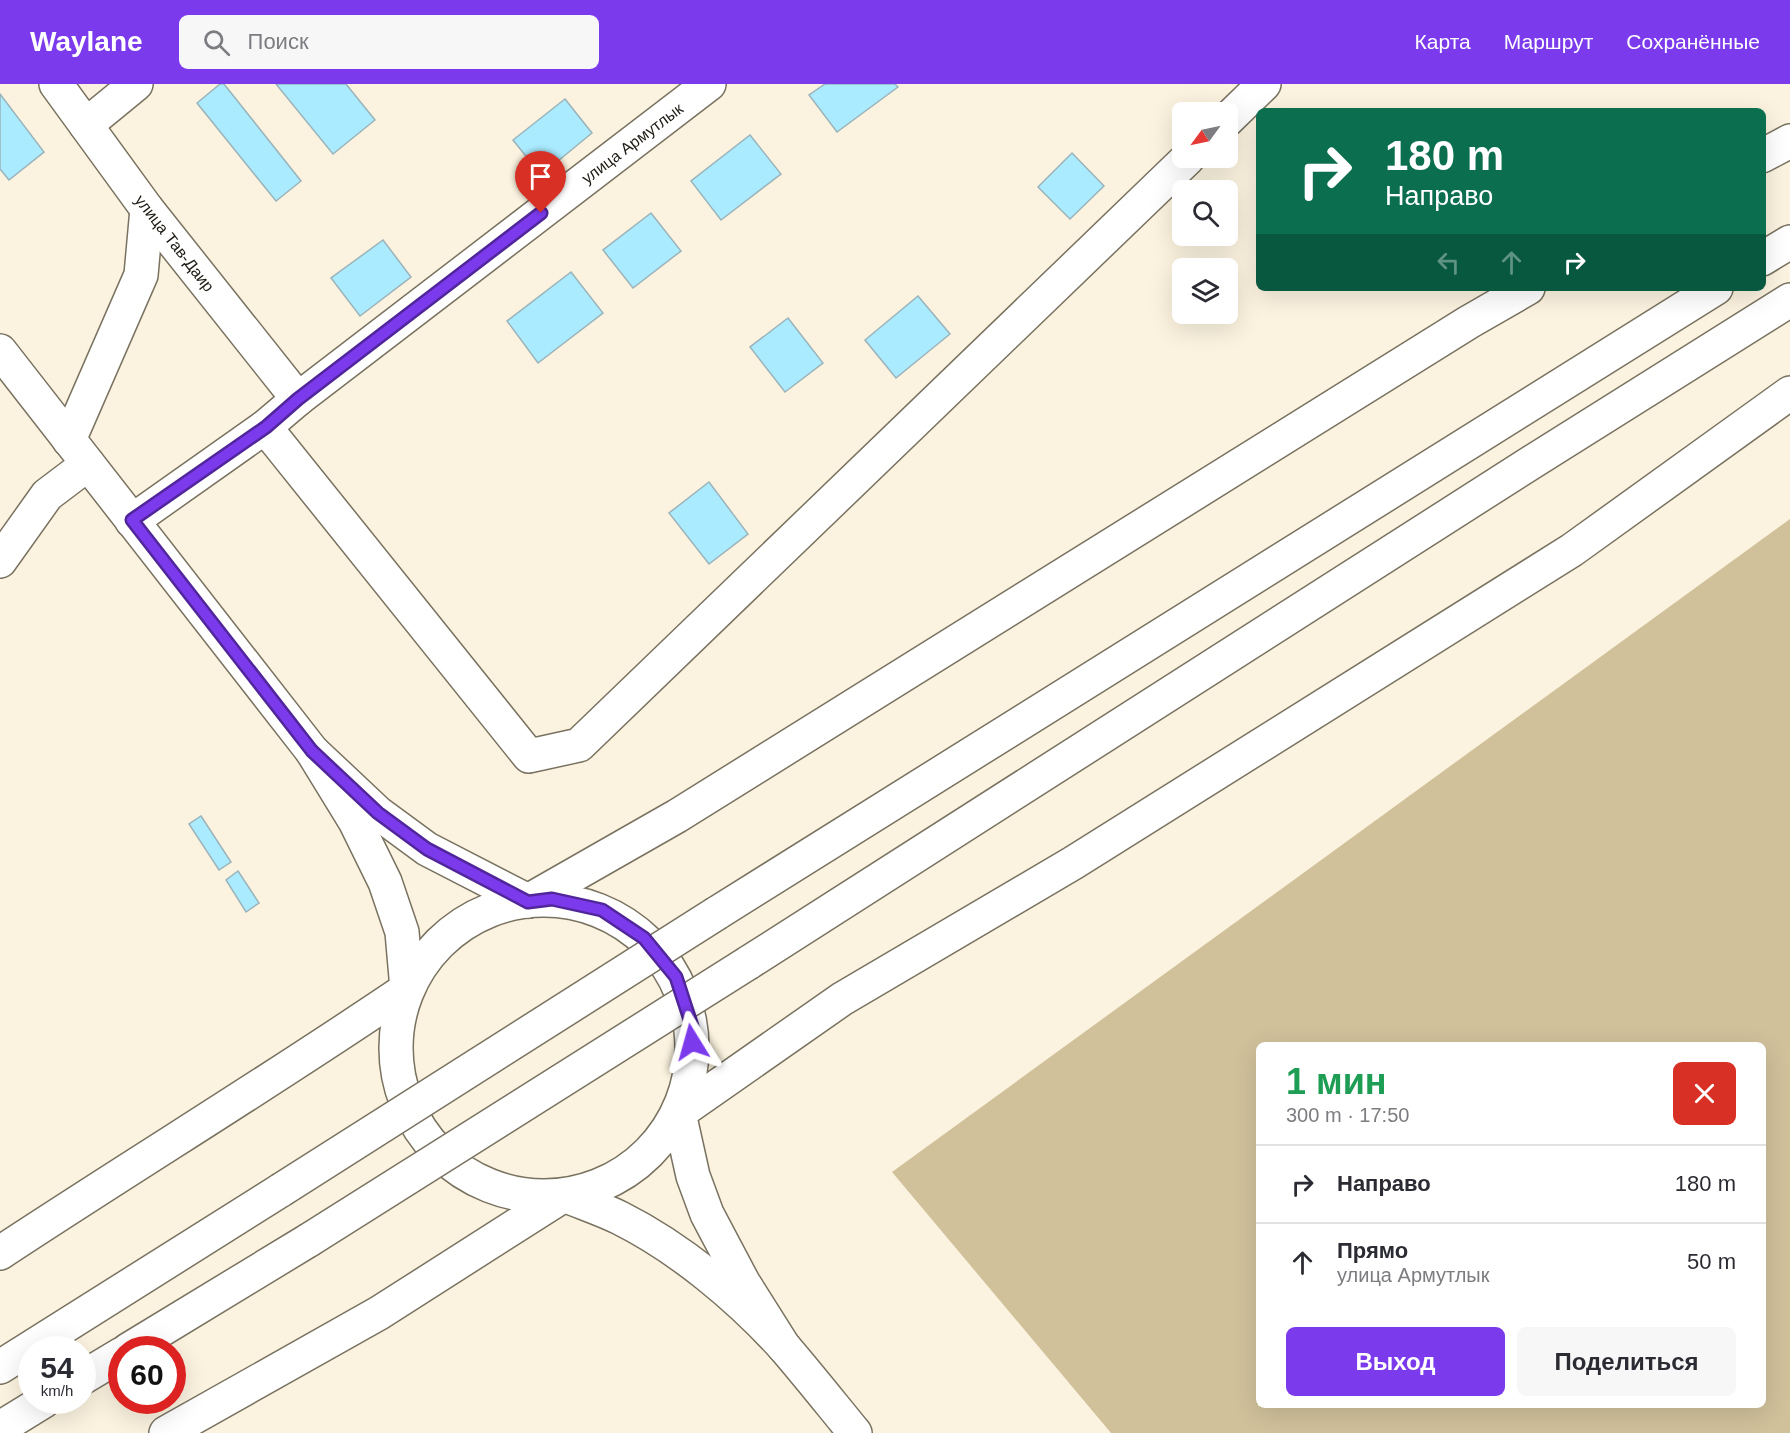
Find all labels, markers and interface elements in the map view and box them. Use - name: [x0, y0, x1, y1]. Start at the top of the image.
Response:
- search box: [179, 15, 599, 69]
- text: Waylane: [30, 26, 143, 57]
- icon: search: [200, 26, 233, 59]
- text: Поиск: [248, 29, 309, 54]
- text: Карта: [1415, 30, 1471, 53]
- text: Маршрут: [1504, 30, 1593, 53]
- text: Сохранённые: [1626, 30, 1760, 53]
- street label: улица Армутлык: [578, 99, 687, 187]
- north arrow: [1172, 102, 1238, 168]
- map controls: [1172, 102, 1238, 324]
- icon: right: [1286, 132, 1364, 210]
- text: 180 m: [1385, 132, 1504, 179]
- pin: [515, 151, 566, 213]
- icon: arrive: [524, 160, 557, 193]
- button: search: [1172, 180, 1238, 246]
- text: Направо: [1385, 181, 1493, 211]
- street label: улица Тав-Даир: [132, 192, 218, 295]
- icon: left: [1432, 246, 1465, 279]
- icon: ahead: [1495, 246, 1528, 279]
- icon: right: [1558, 246, 1591, 279]
- button: layers: [1172, 258, 1238, 324]
- position arrow: [660, 1010, 724, 1074]
- text: 1 мин: [1286, 1061, 1387, 1102]
- button: close: [1673, 1062, 1736, 1125]
- text: 300 m · 17:50: [1286, 1104, 1409, 1126]
- icon: right: [1286, 1168, 1319, 1201]
- text: Направо: [1337, 1171, 1431, 1196]
- text: 180 m: [1675, 1171, 1736, 1196]
- text: Прямо: [1337, 1238, 1408, 1263]
- icon: ahead: [1286, 1246, 1319, 1279]
- text: 50 m: [1687, 1249, 1736, 1274]
- text: улица Армутлык: [1337, 1264, 1490, 1286]
- button: Выход: [1286, 1327, 1505, 1396]
- button: Поделиться: [1517, 1327, 1736, 1396]
- speed limit sign: 60: [108, 1336, 186, 1414]
- text: 54: [40, 1351, 74, 1384]
- text: km/h: [41, 1382, 73, 1399]

